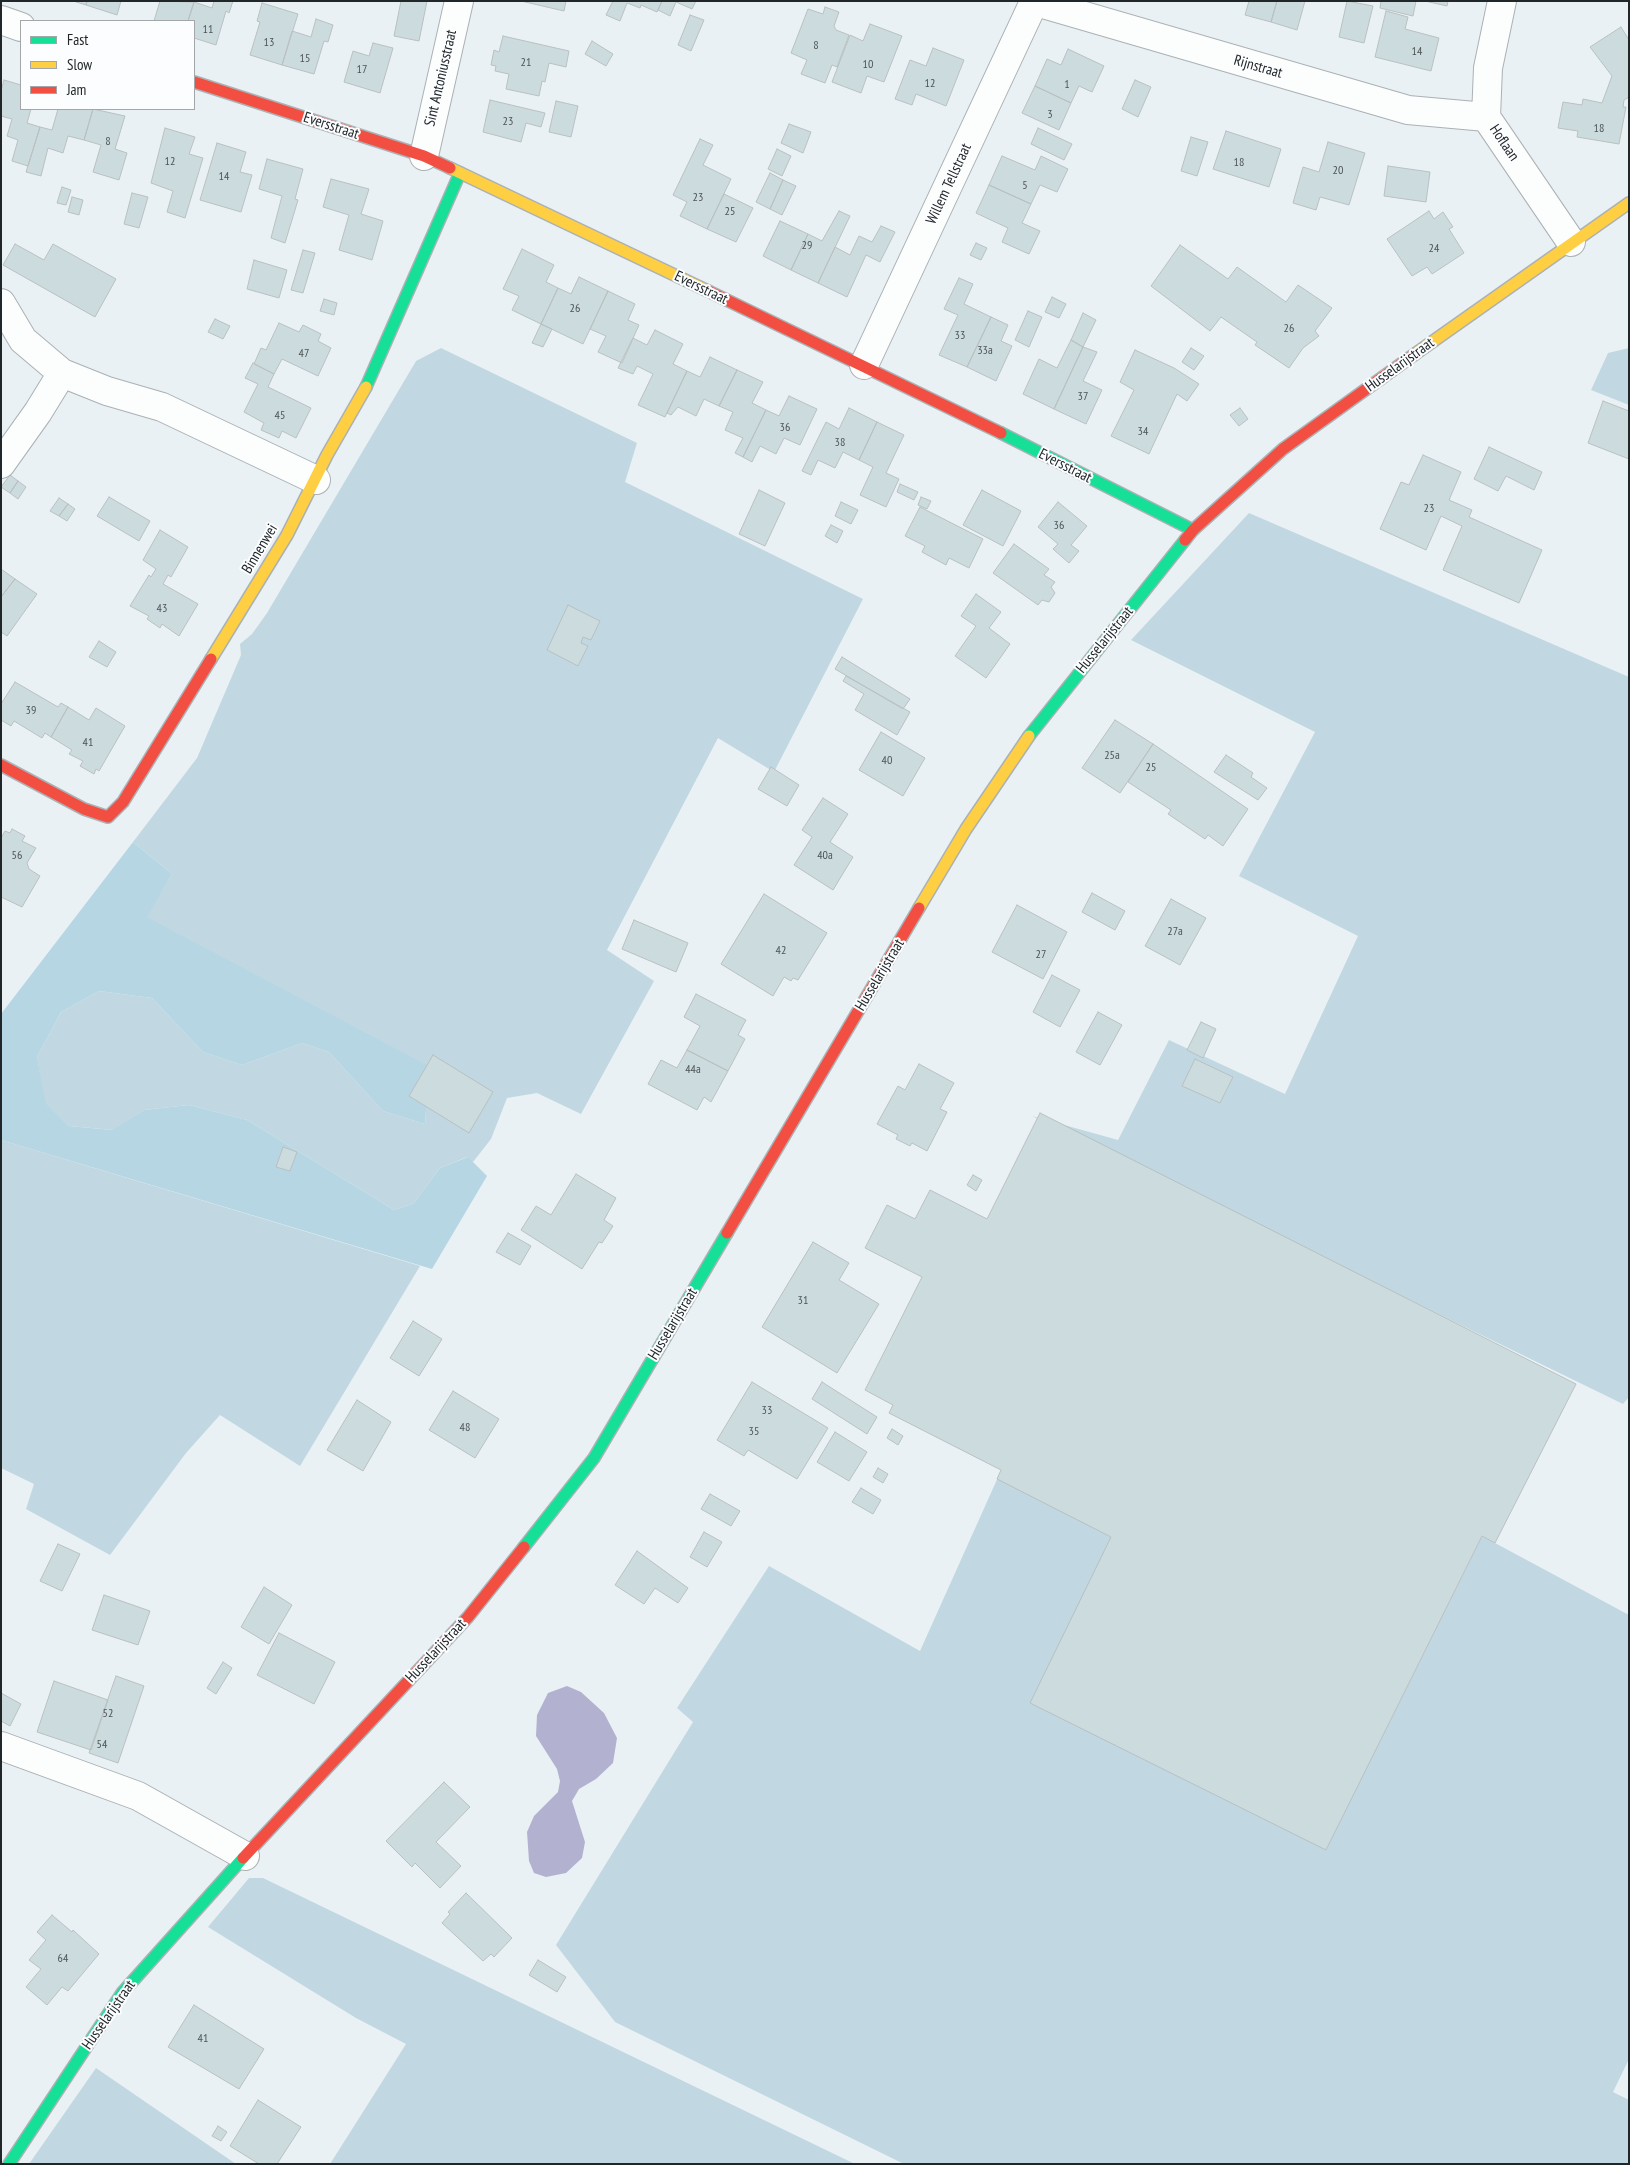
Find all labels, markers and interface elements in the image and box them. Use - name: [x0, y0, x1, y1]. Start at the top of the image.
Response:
- legend: [20, 20, 195, 110]
- house number: 11: [203, 23, 213, 37]
- street label: Sint Antoniusstraat: [421, 28, 461, 128]
- text: Fast: [67, 30, 88, 49]
- house number: 13: [264, 36, 274, 50]
- house number: 8: [813, 39, 819, 53]
- house number: 14: [1412, 45, 1422, 59]
- street label: Rijnstraat: [1232, 51, 1284, 83]
- house number: 15: [300, 52, 310, 66]
- text: Slow: [67, 55, 92, 74]
- house number: 21: [521, 56, 531, 70]
- house number: 10: [863, 58, 873, 72]
- house number: 17: [357, 63, 367, 77]
- house number: 12: [925, 77, 935, 91]
- house number: 1: [1064, 78, 1070, 92]
- text: Jam: [67, 80, 86, 99]
- house number: 3: [1047, 108, 1053, 122]
- street label: Eversstraat: [301, 109, 361, 143]
- house number: 23: [503, 115, 513, 129]
- street label: Hoflaan: [1485, 121, 1523, 165]
- house number: 18: [1594, 122, 1604, 136]
- house number: 8: [105, 135, 111, 149]
- street label: Willem Tellstraat: [922, 141, 976, 227]
- house number: 12: [165, 155, 175, 169]
- house number: 18: [1234, 156, 1244, 170]
- house number: 20: [1333, 164, 1343, 178]
- house number: 14: [219, 170, 229, 184]
- house number: 5: [1022, 179, 1028, 193]
- house number: 23: [693, 191, 703, 205]
- house number: 25: [725, 205, 735, 219]
- house number: 29: [802, 239, 812, 253]
- house number: 24: [1429, 242, 1439, 256]
- street label: Eversstraat: [671, 267, 731, 309]
- house number: 26: [570, 302, 580, 316]
- house number: 26: [1284, 322, 1294, 336]
- house number: 33: [955, 329, 965, 343]
- street label: Husselarijstraat: [1362, 334, 1438, 396]
- house number: 33a: [977, 344, 993, 358]
- house number: 47: [299, 347, 309, 361]
- house number: 37: [1078, 390, 1088, 404]
- house number: 45: [275, 409, 285, 423]
- house number: 36: [780, 421, 790, 435]
- house number: 34: [1138, 425, 1148, 439]
- house number: 38: [835, 436, 845, 450]
- street label: Eversstraat: [1035, 445, 1095, 487]
- house number: 23: [1424, 502, 1434, 516]
- house number: 36: [1054, 519, 1064, 533]
- street label: Binnenwei: [238, 521, 282, 577]
- house number: 43: [157, 602, 167, 616]
- street label: Husselarijstraat: [1073, 603, 1137, 677]
- house number: 39: [26, 704, 36, 718]
- house number: 41: [83, 736, 93, 750]
- house number: 25a: [1104, 749, 1120, 763]
- house number: 40: [882, 754, 892, 768]
- house number: 25: [1146, 761, 1156, 775]
- house number: 56: [12, 849, 22, 863]
- house number: 40a: [817, 849, 833, 863]
- house number: 27a: [1167, 925, 1183, 939]
- street label: Husselarijstraat: [852, 936, 908, 1014]
- house number: 42: [776, 944, 786, 958]
- house number: 27: [1036, 948, 1046, 962]
- house number: 44a: [685, 1063, 701, 1077]
- street label: Husselarijstraat: [645, 1285, 701, 1363]
- house number: 31: [798, 1294, 808, 1308]
- house number: 33: [762, 1404, 772, 1418]
- house number: 48: [460, 1421, 470, 1435]
- house number: 35: [749, 1425, 759, 1439]
- street label: Husselarijstraat: [402, 1615, 470, 1687]
- house number: 52: [103, 1707, 113, 1721]
- house number: 54: [97, 1738, 107, 1752]
- house number: 64: [58, 1952, 68, 1966]
- street label: Husselarijstraat: [79, 1977, 139, 2053]
- house number: 41: [198, 2032, 208, 2046]

